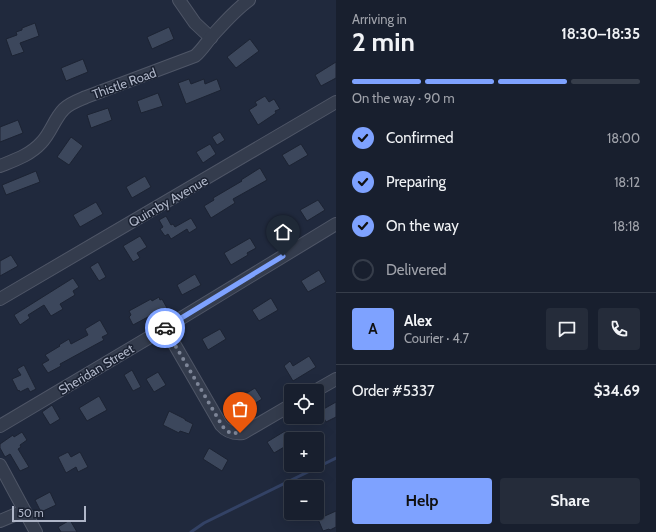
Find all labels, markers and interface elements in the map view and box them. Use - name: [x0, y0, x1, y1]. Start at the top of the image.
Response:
- text: Arriving in: [352, 11, 407, 27]
- text: 18:30–18:35: [561, 25, 640, 43]
- text: 2 min: [352, 26, 415, 58]
- street label: Thistle Road: [90, 64, 158, 102]
- text: On the way · 90 m: [352, 90, 455, 106]
- icon: check: [352, 127, 374, 149]
- text: Confirmed: [386, 129, 454, 147]
- text: 18:00: [607, 130, 640, 146]
- icon: check: [352, 171, 374, 193]
- street label: Quimby Avenue: [126, 172, 211, 230]
- text: Preparing: [386, 173, 446, 191]
- text: 18:12: [614, 174, 640, 190]
- pin: [266, 215, 300, 256]
- icon: check: [352, 215, 374, 237]
- text: On the way: [386, 217, 459, 235]
- text: 18:18: [613, 218, 640, 234]
- icon: home: [272, 221, 294, 243]
- text: Delivered: [386, 261, 447, 279]
- courier: [145, 308, 185, 348]
- button: chat: [546, 308, 588, 350]
- button: phone: [598, 308, 640, 350]
- text: Alex: [404, 312, 432, 330]
- icon: car: [154, 317, 176, 339]
- text: A: [368, 320, 378, 338]
- text: Courier · 4.7: [404, 330, 469, 346]
- street label: Sheridan Street: [55, 340, 137, 398]
- text: Order #5337: [352, 382, 435, 400]
- text: $34.69: [594, 382, 640, 400]
- map controls: [284, 384, 324, 520]
- button: locate: [284, 384, 324, 424]
- pin: [223, 392, 257, 433]
- icon: bag: [229, 398, 251, 420]
- button: +: [284, 432, 324, 472]
- button: Help: [352, 478, 492, 524]
- button: Share: [500, 478, 640, 524]
- button: −: [284, 480, 324, 520]
- scale bar: [12, 504, 86, 523]
- text: 50 m: [18, 506, 44, 520]

